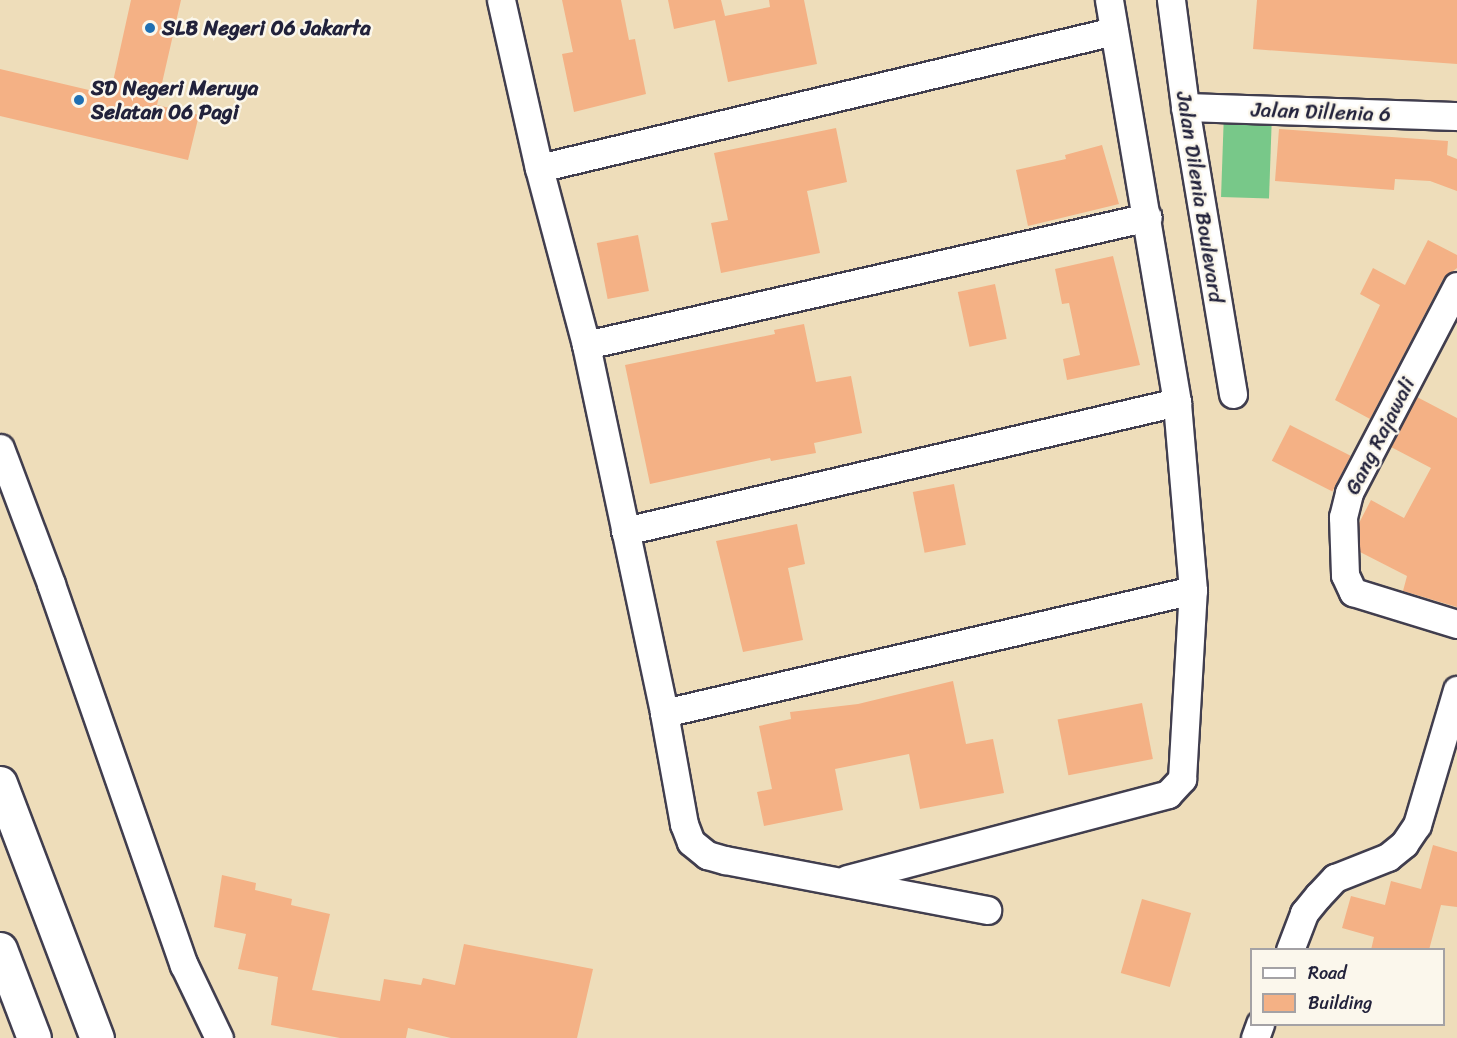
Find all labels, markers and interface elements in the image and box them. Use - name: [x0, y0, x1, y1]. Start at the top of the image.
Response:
- place label: SLB Negeri 06 Jakarta: [162, 15, 371, 41]
- marker: SLB Negeri 06 Jakarta: [143, 21, 157, 35]
- place label: SD Negeri Meruya Selatan 06 Pagi: [91, 75, 258, 125]
- street label: Jalan Dilenia Boulevard: [1171, 90, 1229, 304]
- marker: SD Negeri Meruya Selatan 06 Pagi: [72, 93, 86, 107]
- street label: Jalan Dillenia 6: [1251, 97, 1391, 127]
- street label: Gang Rajawali: [1340, 373, 1420, 499]
- legend: [1250, 948, 1445, 1026]
- text: Road: [1308, 957, 1347, 989]
- text: Building: [1308, 987, 1372, 1019]

